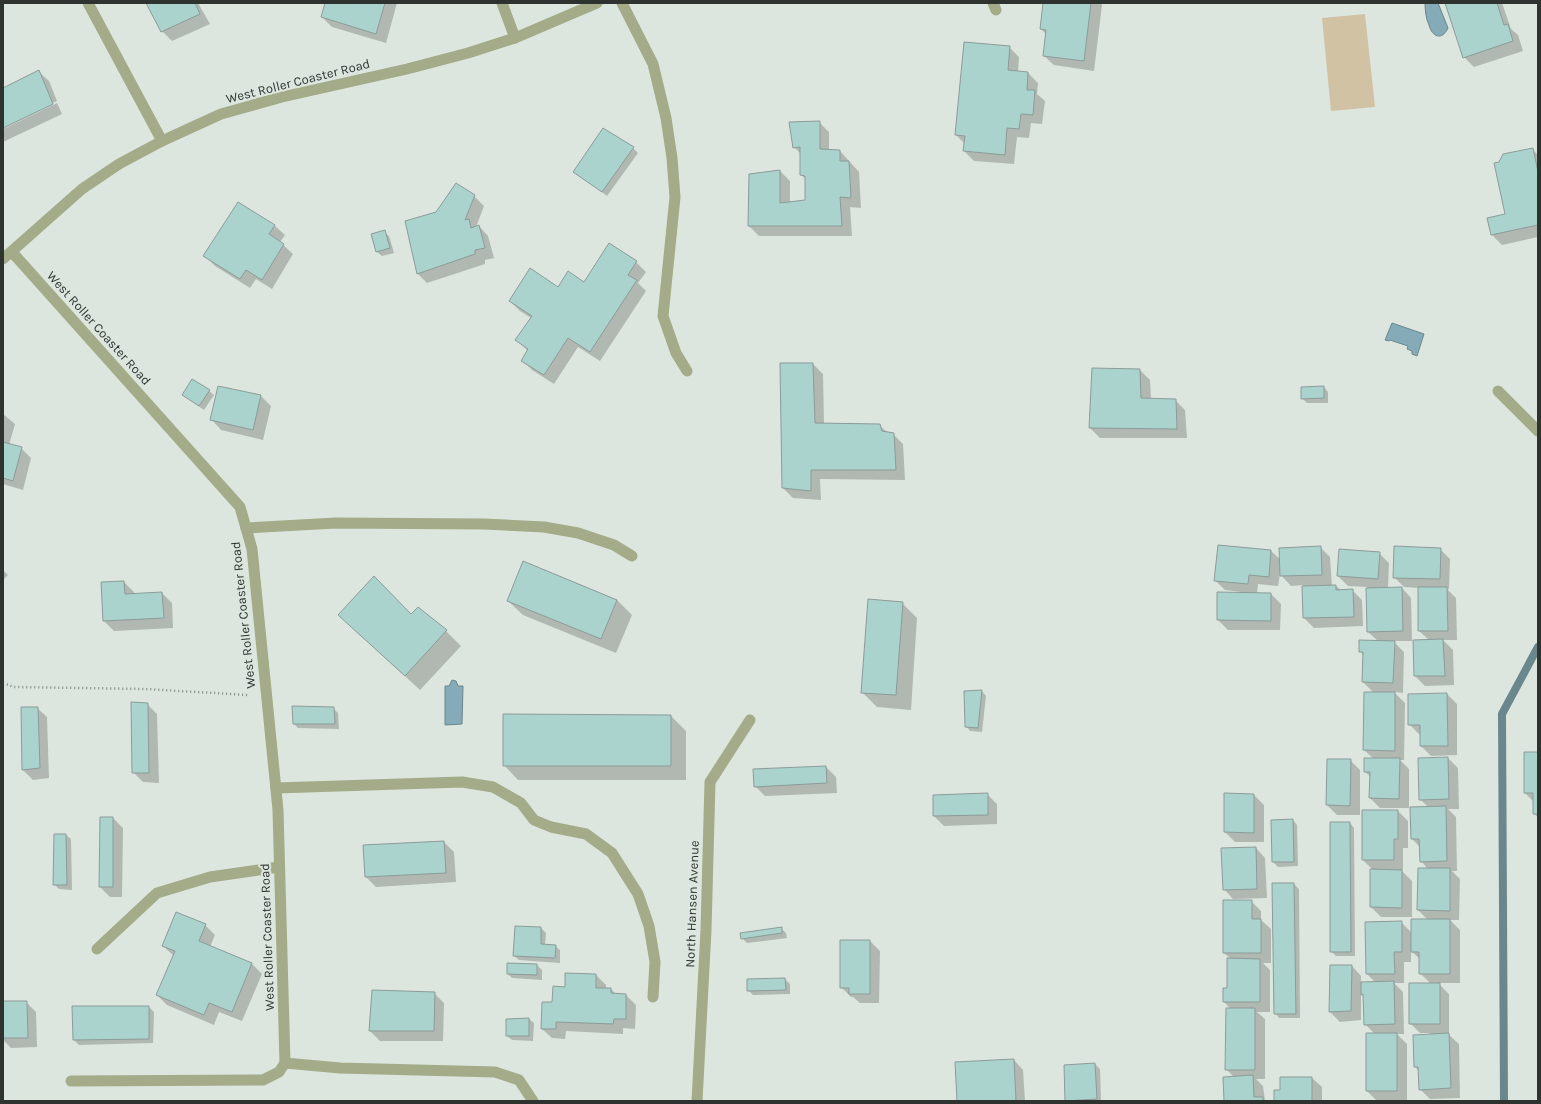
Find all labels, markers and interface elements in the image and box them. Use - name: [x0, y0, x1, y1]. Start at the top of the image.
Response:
- street label: West Roller Coaster Road: [224, 56, 372, 106]
- street label: West Roller Coaster Road: [44, 268, 154, 388]
- street label: West Roller Coaster Road: [228, 541, 258, 689]
- street label: North Hansen Avenue: [682, 840, 702, 968]
- street label: West Roller Coaster Road: [257, 863, 277, 1011]

